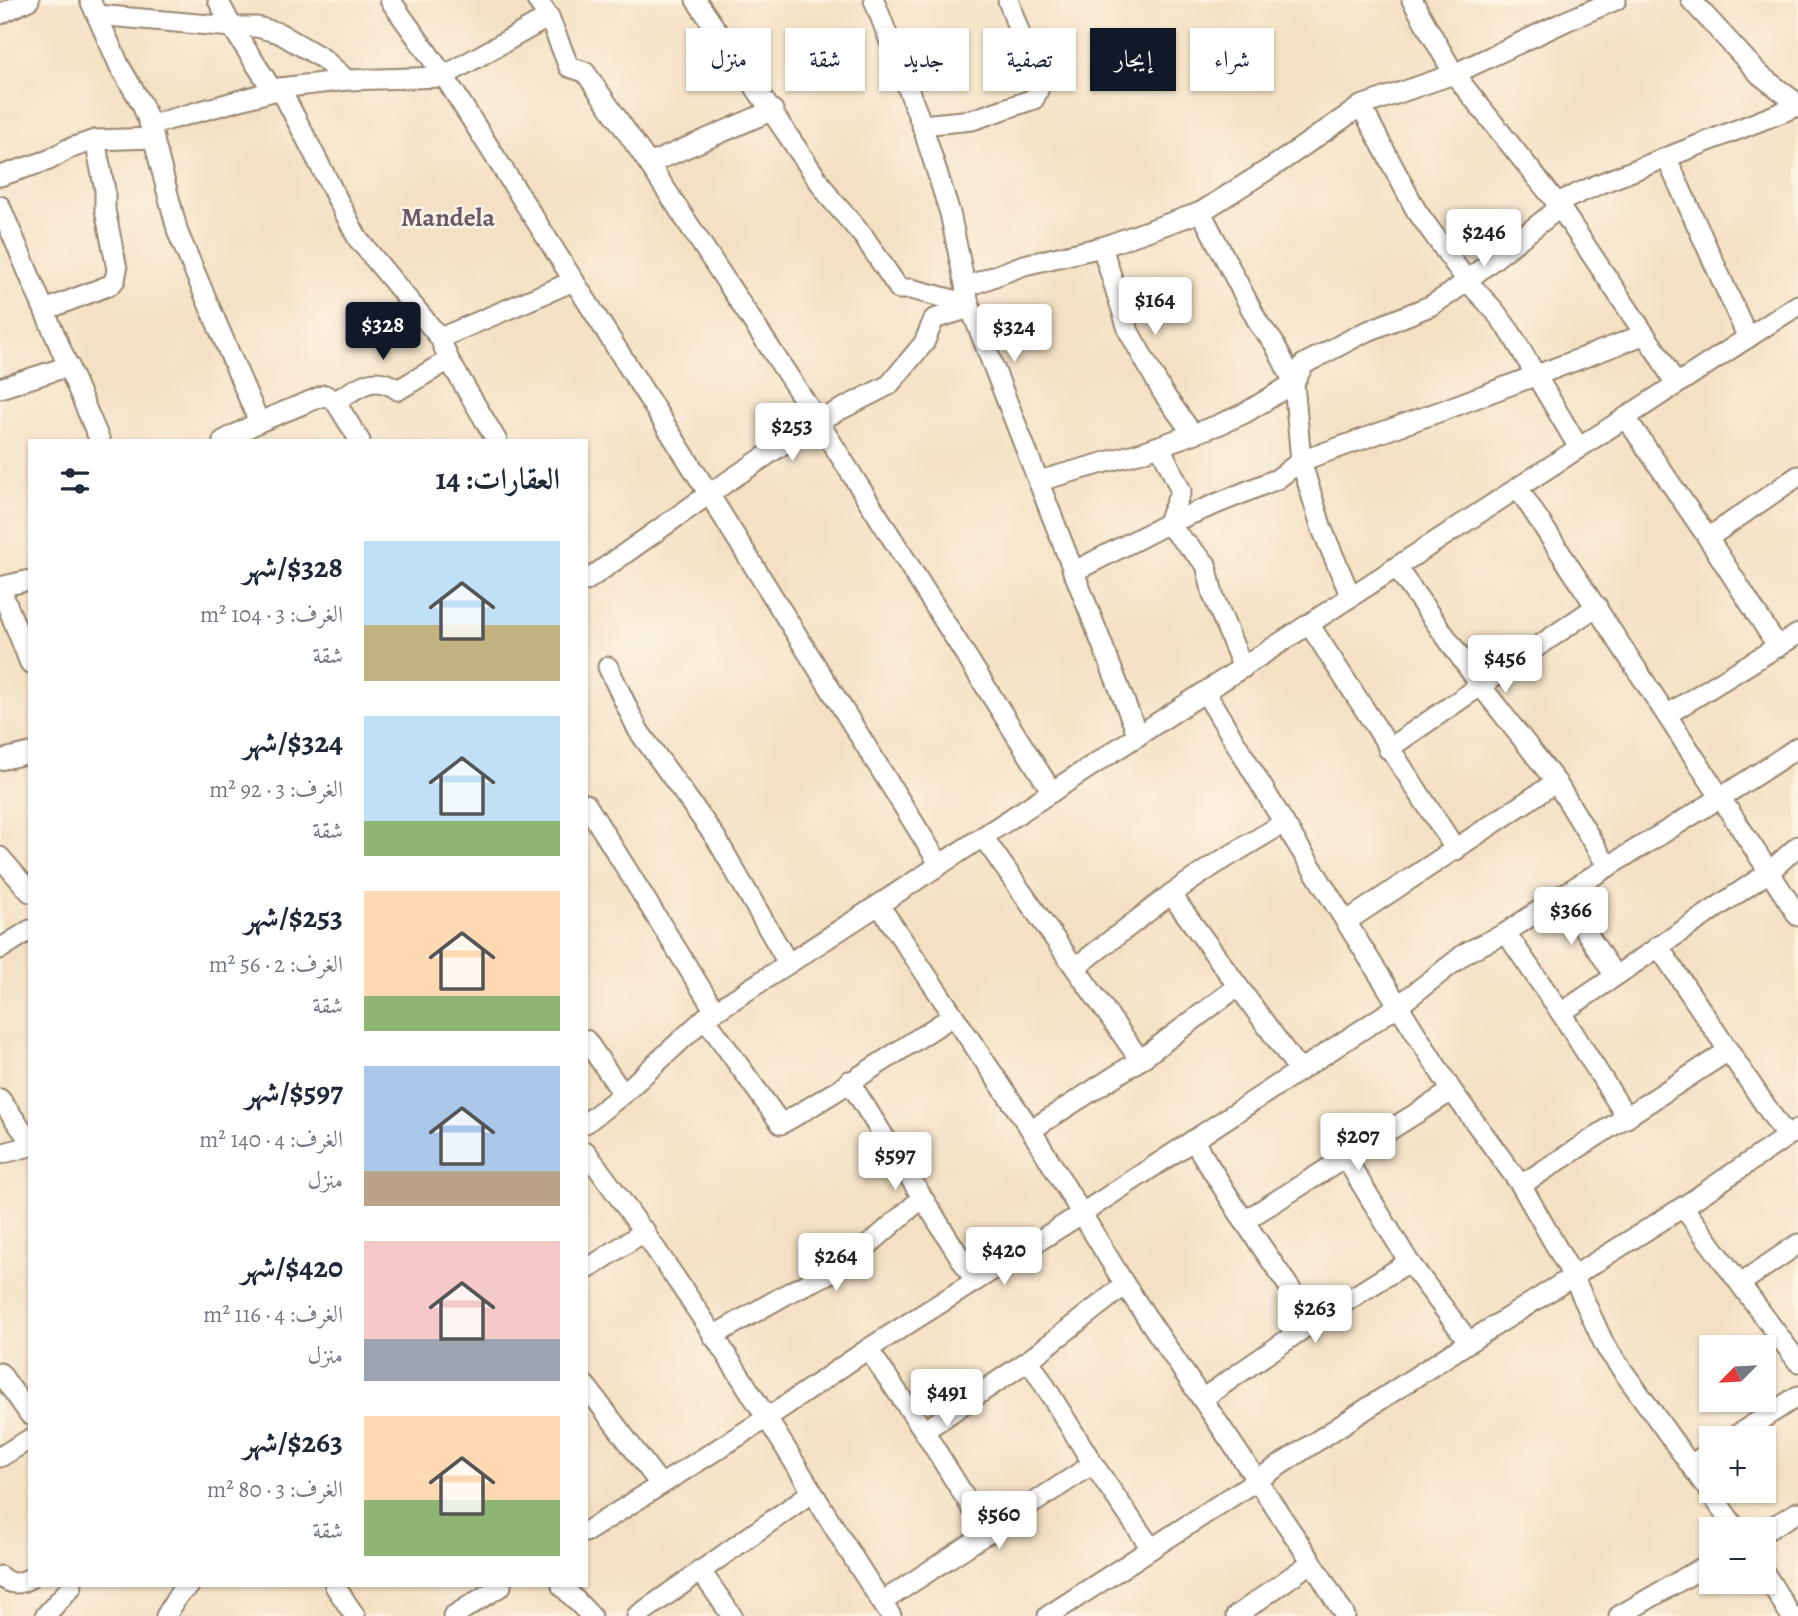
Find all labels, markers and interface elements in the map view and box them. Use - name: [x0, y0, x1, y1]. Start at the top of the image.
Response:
- chip: منزل: [686, 28, 771, 91]
- chip: شقة: [785, 28, 865, 91]
- chip: جديد: [879, 28, 969, 91]
- chip: تصفية: [983, 28, 1076, 91]
- chip: إيجار: [1090, 28, 1176, 91]
- chip: شراء: [1190, 28, 1274, 91]
- district label: Mandela: [401, 200, 495, 235]
- pin: $246: [1443, 210, 1525, 269]
- text: $246: [1462, 216, 1506, 247]
- pin: $164: [1114, 278, 1196, 337]
- text: $164: [1135, 284, 1175, 315]
- pin: $328: [342, 302, 424, 362]
- pin: $324: [973, 304, 1055, 364]
- text: $328: [362, 309, 404, 340]
- text: $324: [993, 311, 1035, 342]
- pin: $253: [751, 404, 833, 463]
- text: $253: [771, 410, 813, 441]
- text: العقارات: 14: [436, 459, 560, 499]
- icon: filters: [56, 462, 94, 500]
- text: $328/شهر: [243, 547, 343, 587]
- icon: home: [420, 569, 504, 653]
- text: الغرف: 3 · 104 m²: [200, 599, 343, 630]
- pin: $456: [1464, 636, 1546, 695]
- text: شقة: [313, 640, 343, 671]
- text: $456: [1484, 642, 1526, 673]
- text: $324/شهر: [243, 722, 343, 762]
- icon: home: [420, 744, 504, 828]
- text: الغرف: 3 · 92 m²: [209, 774, 343, 805]
- text: شقة: [313, 815, 343, 846]
- pin: $366: [1530, 888, 1612, 947]
- text: $366: [1550, 894, 1592, 925]
- text: $253/شهر: [245, 897, 343, 937]
- icon: home: [420, 919, 504, 1003]
- text: الغرف: 2 · 56 m²: [209, 949, 343, 980]
- text: شقة: [313, 990, 343, 1021]
- text: $597/شهر: [245, 1072, 343, 1112]
- icon: home: [420, 1094, 504, 1178]
- pin: $207: [1317, 1114, 1399, 1173]
- text: $207: [1336, 1120, 1380, 1151]
- text: الغرف: 4 · 140 m²: [199, 1124, 343, 1155]
- pin: $597: [854, 1132, 936, 1192]
- text: $597: [874, 1139, 916, 1170]
- text: منزل: [308, 1165, 343, 1196]
- pin: $420: [963, 1228, 1045, 1287]
- pin: $264: [795, 1234, 877, 1293]
- text: $420: [982, 1234, 1026, 1265]
- text: $264: [814, 1240, 858, 1271]
- text: $420/شهر: [241, 1247, 343, 1287]
- icon: home: [420, 1269, 504, 1353]
- pin: $263: [1274, 1286, 1356, 1345]
- text: $263: [1294, 1292, 1336, 1323]
- text: الغرف: 4 · 116 m²: [203, 1299, 343, 1330]
- north arrow: [1699, 1335, 1776, 1412]
- map controls: [1699, 1335, 1776, 1594]
- text: منزل: [308, 1340, 343, 1371]
- pin: $491: [906, 1370, 988, 1429]
- text: $491: [927, 1376, 967, 1407]
- text: $263/شهر: [243, 1422, 343, 1462]
- button: +: [1699, 1426, 1776, 1503]
- icon: home: [420, 1444, 504, 1528]
- text: الغرف: 3 · 80 m²: [207, 1474, 343, 1505]
- pin: $560: [958, 1492, 1040, 1551]
- text: $560: [978, 1498, 1020, 1529]
- text: شقة: [313, 1515, 343, 1546]
- button: −: [1699, 1517, 1776, 1594]

